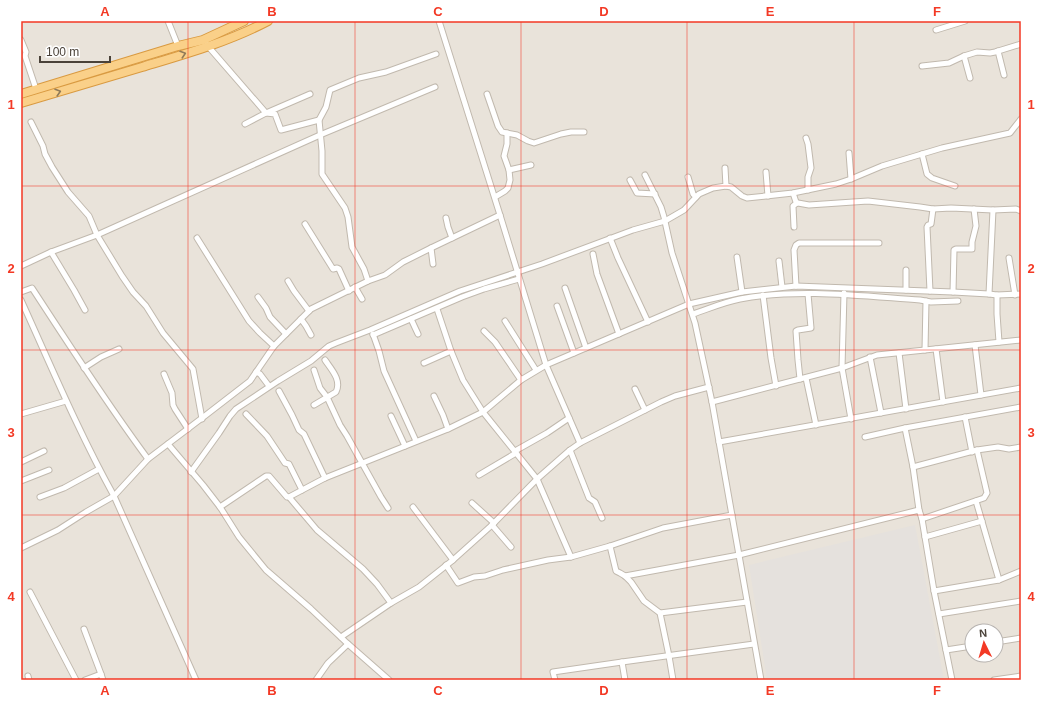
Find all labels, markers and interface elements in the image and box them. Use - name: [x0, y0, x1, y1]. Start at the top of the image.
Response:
- text: A: [100, 4, 110, 19]
- text: B: [267, 4, 277, 19]
- text: C: [433, 4, 443, 19]
- text: D: [599, 4, 609, 19]
- text: E: [766, 4, 775, 19]
- text: F: [933, 4, 941, 19]
- scale bar: [40, 38, 110, 64]
- text: 100 m: [46, 45, 79, 59]
- one-way arrow: [179, 51, 186, 59]
- one-way arrow: [55, 88, 62, 97]
- text: 1: [7, 97, 15, 112]
- text: 1: [1027, 97, 1035, 112]
- text: 2: [7, 261, 15, 276]
- text: 2: [1027, 261, 1035, 276]
- text: 3: [7, 425, 15, 440]
- text: 3: [1027, 425, 1035, 440]
- text: 4: [7, 589, 15, 604]
- text: 4: [1027, 589, 1035, 604]
- north arrow: [964, 623, 1004, 663]
- text: N: [979, 627, 988, 639]
- text: A: [100, 683, 110, 698]
- text: B: [267, 683, 277, 698]
- text: C: [433, 683, 443, 698]
- text: D: [599, 683, 609, 698]
- text: E: [766, 683, 775, 698]
- text: F: [933, 683, 941, 698]

